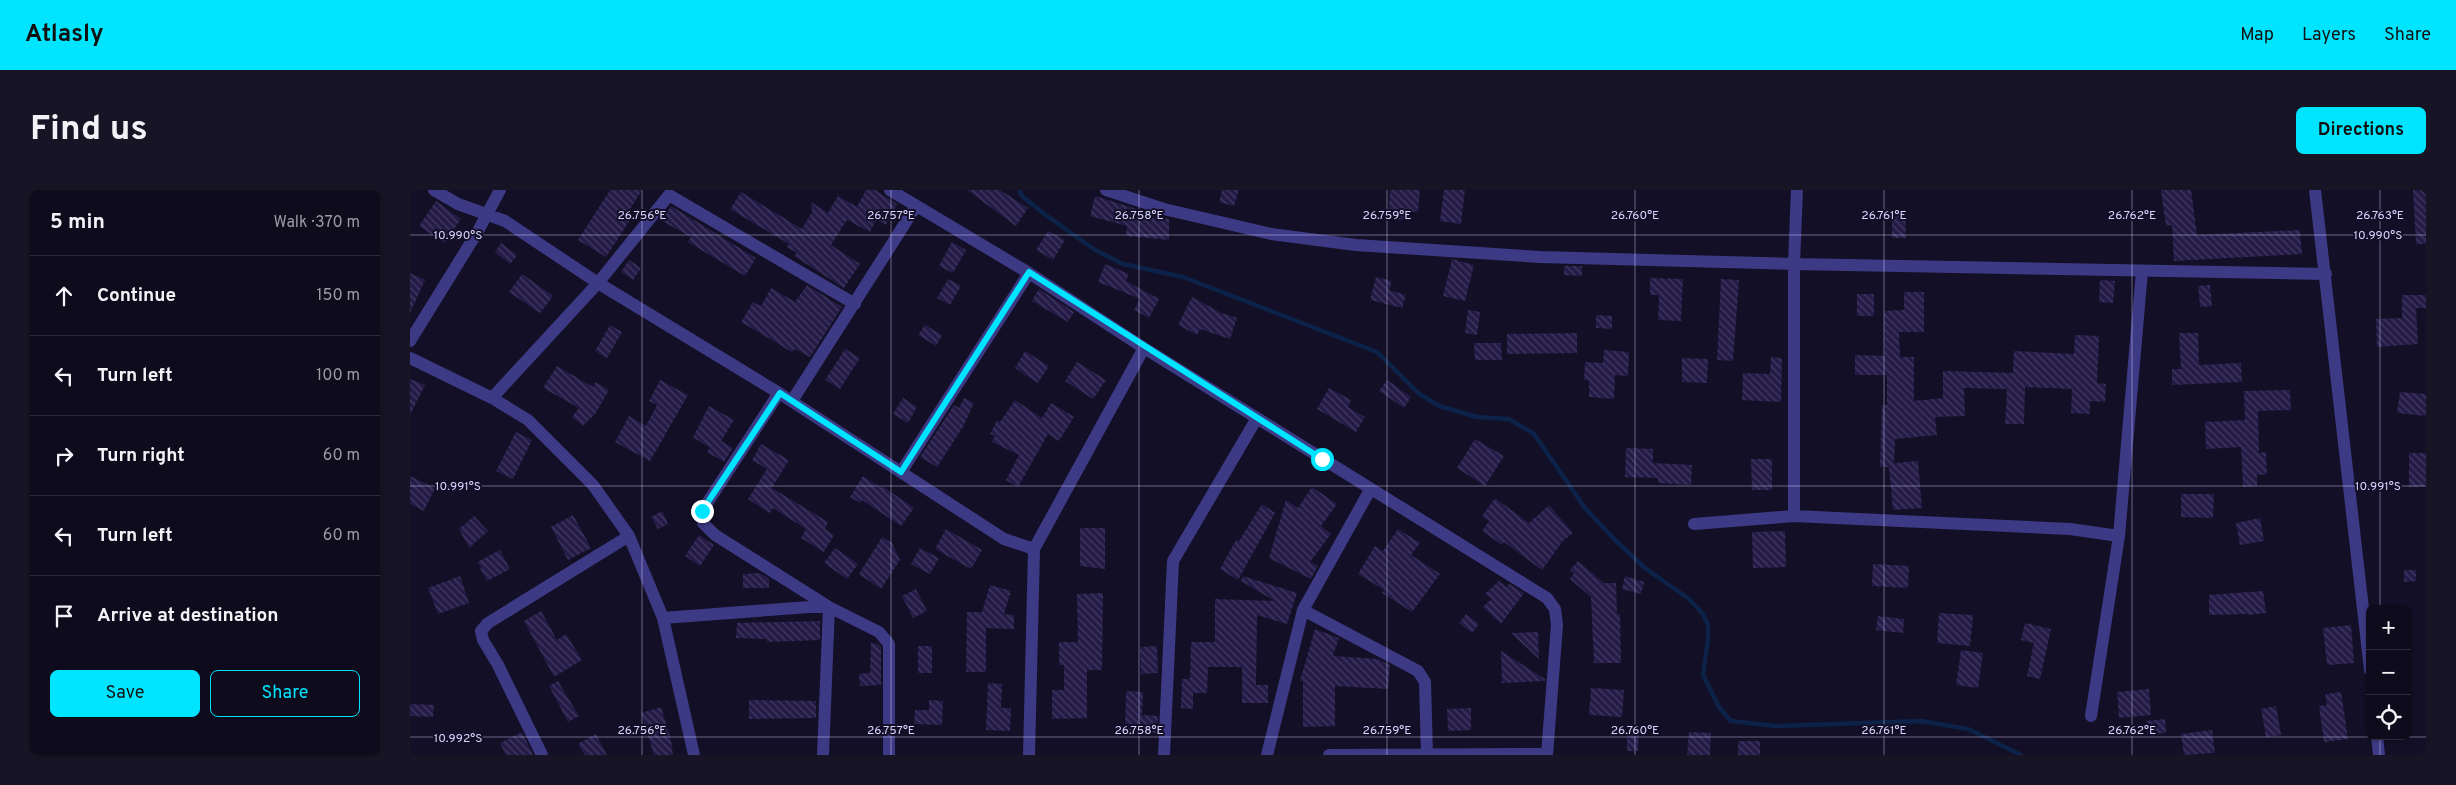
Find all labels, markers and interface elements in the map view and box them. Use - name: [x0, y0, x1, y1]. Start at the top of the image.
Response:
- text: Atlasly: [25, 20, 104, 50]
- text: Map: [2240, 24, 2274, 47]
- text: Layers: [2302, 24, 2356, 47]
- text: Share: [2384, 24, 2431, 47]
- button: Directions: [2296, 107, 2426, 154]
- text: Find us: [30, 108, 148, 152]
- text: 26.756°E: [618, 208, 666, 224]
- text: 26.757°E: [867, 208, 915, 224]
- text: 26.758°E: [1114, 208, 1164, 224]
- text: 26.759°E: [1363, 208, 1411, 224]
- text: 26.760°E: [1611, 208, 1659, 224]
- text: 26.761°E: [1861, 208, 1907, 224]
- text: 26.762°E: [2108, 208, 2156, 224]
- text: 26.763°E: [2356, 208, 2404, 224]
- text: 5 min: [50, 209, 105, 236]
- text: Walk · 370 m: [273, 213, 360, 233]
- text: 10.990°S: [434, 228, 482, 244]
- text: 10.990°S: [2354, 228, 2402, 244]
- icon: ahead: [50, 282, 78, 310]
- text: Continue: [97, 284, 176, 308]
- text: 150 m: [317, 286, 360, 306]
- icon: left: [50, 362, 78, 390]
- text: Turn left: [97, 364, 173, 388]
- text: 100 m: [316, 366, 360, 386]
- icon: right: [50, 442, 78, 470]
- text: Turn right: [97, 444, 185, 468]
- text: 60 m: [323, 446, 360, 466]
- route start: [1311, 448, 1334, 471]
- text: 10.991°S: [435, 479, 481, 495]
- text: 10.991°S: [2355, 479, 2401, 495]
- route end: [691, 500, 714, 523]
- icon: left: [50, 522, 78, 550]
- text: Turn left: [97, 524, 173, 548]
- text: 60 m: [323, 526, 360, 546]
- icon: arrive: [50, 602, 78, 630]
- text: Arrive at destination: [97, 604, 278, 628]
- map controls: [2366, 605, 2411, 740]
- button: +: [2366, 605, 2411, 650]
- button: −: [2366, 650, 2411, 695]
- button: Save: [50, 670, 200, 717]
- button: Share: [210, 670, 360, 717]
- button: locate: [2366, 695, 2411, 740]
- text: 26.756°E: [618, 723, 666, 739]
- text: 26.757°E: [867, 723, 915, 739]
- text: 26.758°E: [1114, 723, 1164, 739]
- text: 26.759°E: [1363, 723, 1411, 739]
- text: 26.760°E: [1611, 723, 1659, 739]
- text: 26.761°E: [1861, 723, 1907, 739]
- text: 26.762°E: [2108, 723, 2156, 739]
- text: 10.992°S: [434, 731, 482, 747]

